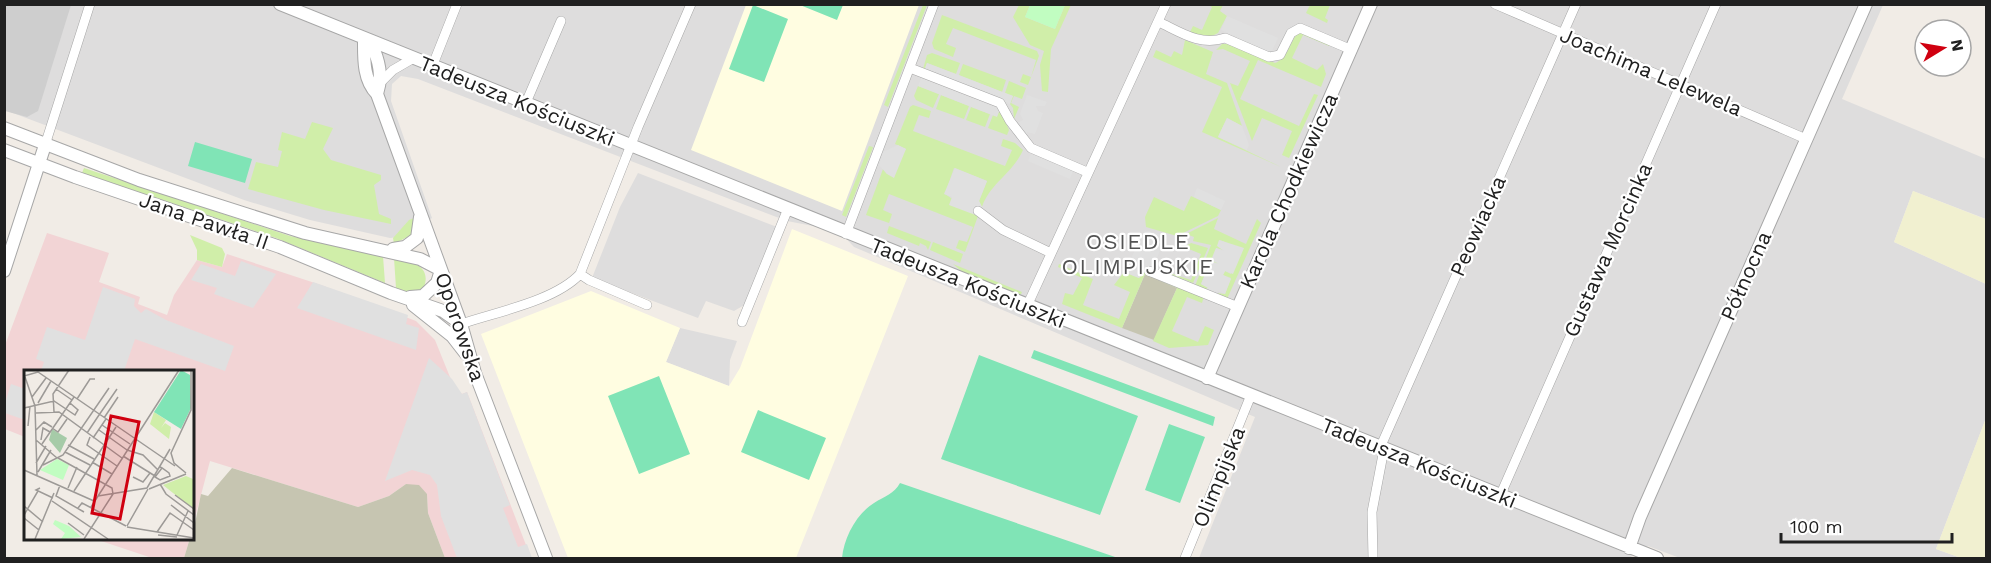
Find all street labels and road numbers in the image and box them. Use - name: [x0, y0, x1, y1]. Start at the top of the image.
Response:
- street label: Joachima Lelewela: [1556, 22, 1746, 121]
- street label: Tadeusza Kościuszki: [416, 50, 618, 151]
- street label: Karola Chodkiewicza: [1234, 89, 1343, 293]
- street label: Gustawa Morcinka: [1558, 159, 1657, 341]
- street label: Peowiacka: [1444, 172, 1511, 280]
- street label: Jana Pawła II: [136, 187, 272, 254]
- street label: Północna: [1715, 227, 1776, 324]
- street label: Tadeusza Kościuszki: [867, 232, 1069, 333]
- street label: Oporowska: [430, 269, 491, 385]
- street label: Tadeusza Kościuszki: [1318, 412, 1520, 513]
- street label: Olimpijska: [1187, 423, 1250, 531]

